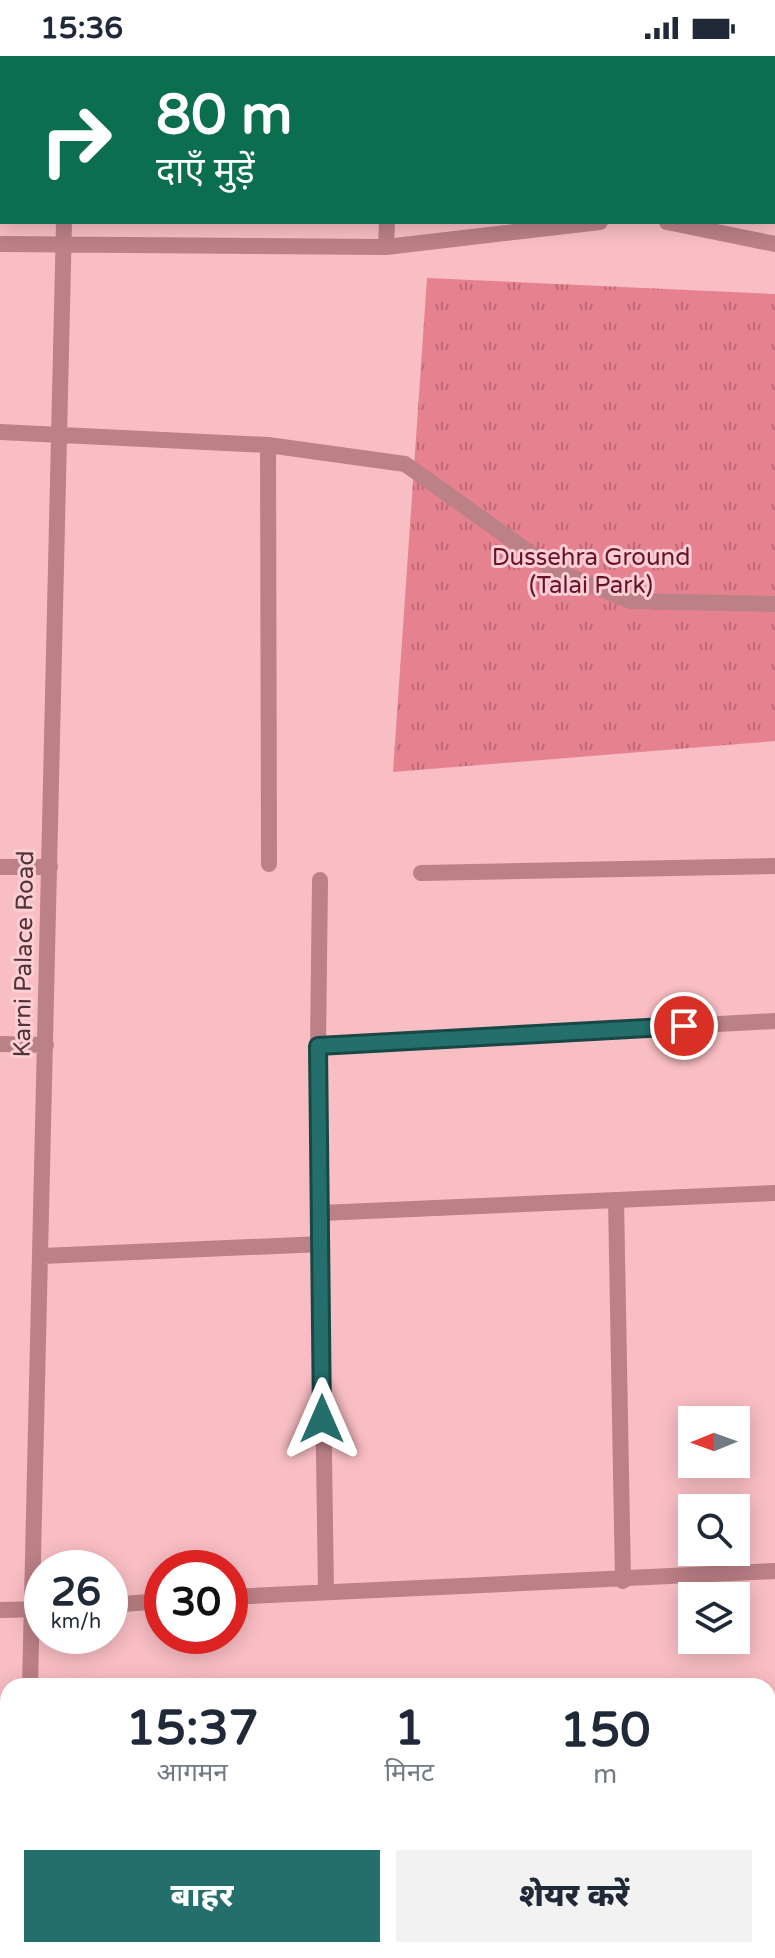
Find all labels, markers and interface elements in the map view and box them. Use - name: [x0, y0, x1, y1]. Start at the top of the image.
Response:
- text: 15:36: [40, 10, 123, 47]
- text: 80 m: [156, 82, 292, 149]
- icon: right: [24, 88, 128, 192]
- text: दाएँ मुड़ें: [156, 150, 255, 193]
- park label: Dussehra Ground (Talai Park): [492, 543, 690, 600]
- street label: Karni Palace Road: [8, 850, 40, 1058]
- pin: [650, 992, 718, 1060]
- icon: arrive: [662, 1004, 706, 1048]
- position arrow: [280, 1377, 364, 1461]
- north arrow: [678, 1406, 750, 1478]
- map controls: [678, 1406, 750, 1654]
- button: search: [678, 1494, 750, 1566]
- speed limit sign: 30: [144, 1550, 248, 1654]
- text: 26: [51, 1568, 101, 1616]
- button: layers: [678, 1582, 750, 1654]
- text: km/h: [51, 1610, 101, 1634]
- text: 15:37: [126, 1700, 259, 1758]
- text: 1: [394, 1700, 424, 1758]
- text: 150: [560, 1702, 650, 1760]
- text: आगमन: [157, 1757, 228, 1788]
- text: मिनट: [384, 1757, 434, 1788]
- text: m: [593, 1759, 617, 1790]
- button: बाहर: [24, 1850, 380, 1942]
- button: शेयर करें: [396, 1850, 752, 1942]

